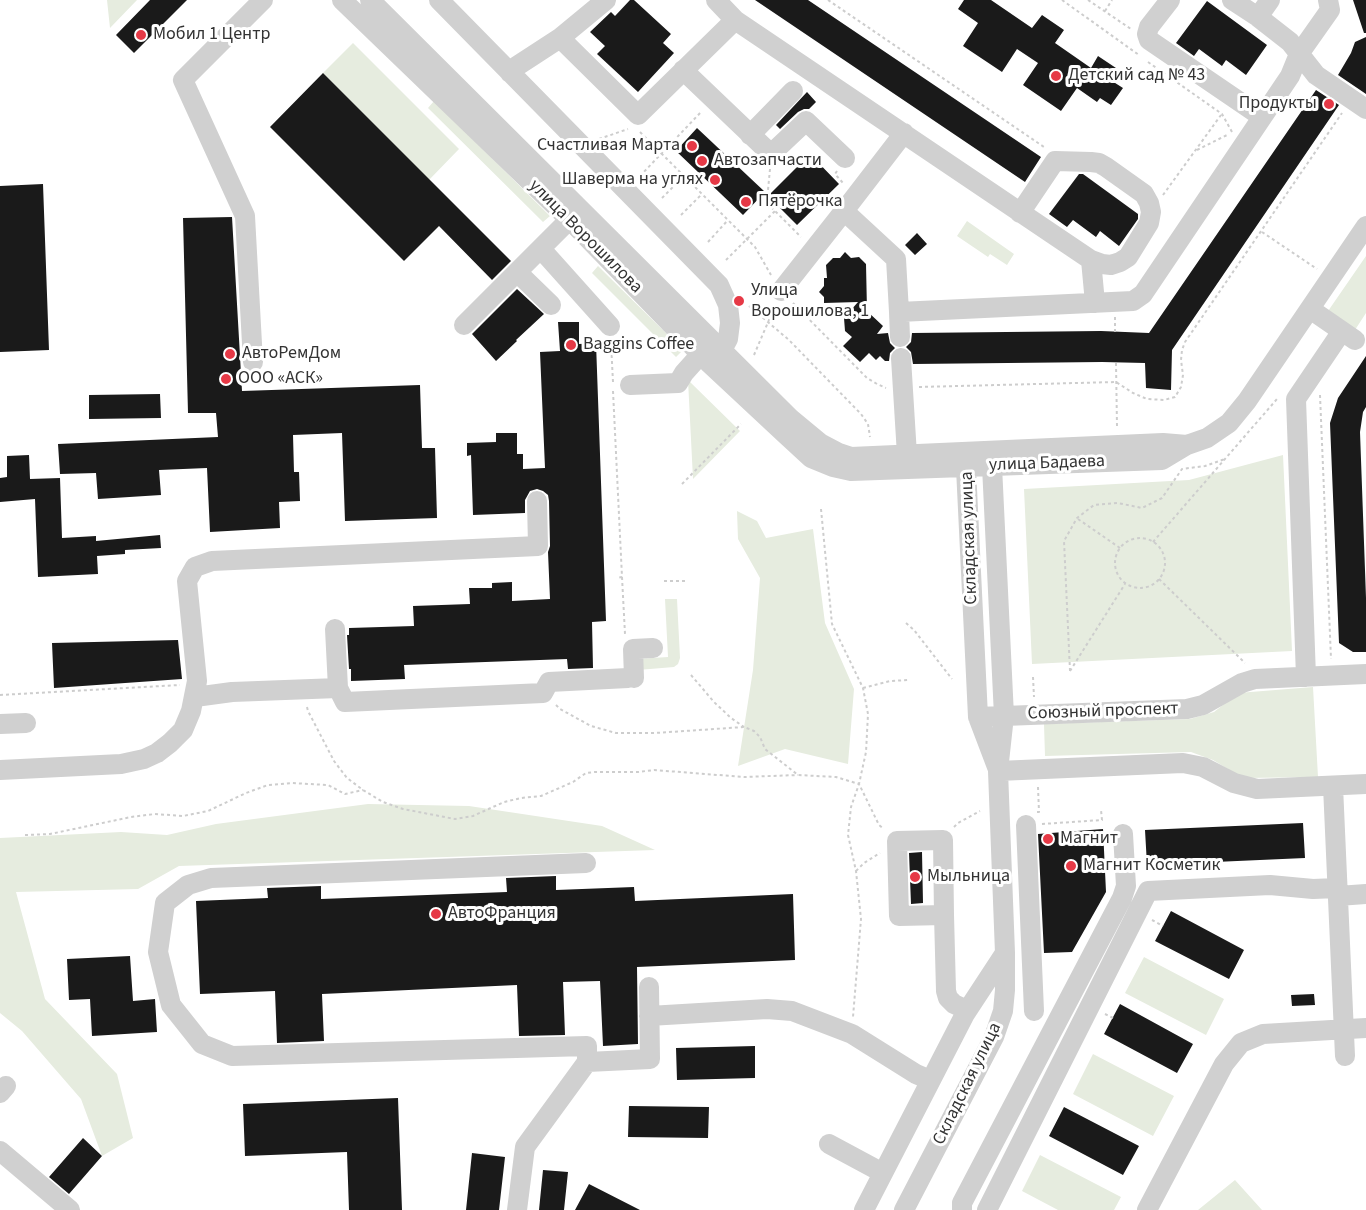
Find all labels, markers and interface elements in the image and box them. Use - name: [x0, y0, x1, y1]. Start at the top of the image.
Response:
- place label: Мобил 1 Центр: [153, 24, 271, 46]
- marker: Мобил 1 Центр: [134, 28, 148, 42]
- place label: Детский сад № 43: [1068, 65, 1205, 87]
- marker: Детский сад № 43: [1049, 69, 1063, 83]
- place label: Продукты: [1239, 93, 1317, 115]
- marker: Продукты: [1322, 97, 1336, 111]
- place label: Счастливая Марта: [537, 135, 680, 157]
- marker: Счастливая Марта: [685, 139, 699, 153]
- place label: Автозапчасти: [714, 150, 822, 172]
- marker: Автозапчасти: [695, 154, 709, 168]
- place label: Шаверма на углях: [562, 169, 703, 191]
- marker: Шаверма на углях: [708, 173, 722, 187]
- street label: улица Ворошилова: [524, 176, 646, 298]
- place label: Пятёрочка: [758, 191, 843, 213]
- marker: Пятёрочка: [739, 195, 753, 209]
- place label: Улица Ворошилова, 1: [751, 280, 869, 322]
- marker: Улица Ворошилова, 1: [732, 294, 746, 308]
- place label: Baggins Coffee: [583, 334, 694, 356]
- marker: Baggins Coffee: [564, 338, 578, 352]
- place label: АвтоРемДом: [242, 343, 341, 365]
- marker: АвтоРемДом: [223, 347, 237, 361]
- place label: ООО «АСК»: [238, 368, 323, 390]
- marker: ООО «АСК»: [219, 372, 233, 386]
- street label: улица Бадаева: [989, 451, 1105, 477]
- street label: Складская улица: [957, 471, 983, 605]
- street label: Союзный проспект: [1027, 699, 1179, 725]
- place label: Магнит: [1060, 828, 1118, 850]
- marker: Магнит: [1041, 832, 1055, 846]
- place label: Магнит Косметик: [1083, 855, 1220, 877]
- marker: Магнит Косметик: [1064, 859, 1078, 873]
- place label: Мыльница: [927, 866, 1010, 888]
- marker: Мыльница: [908, 870, 922, 884]
- place label: АвтоФранция: [448, 903, 556, 925]
- marker: АвтоФранция: [429, 907, 443, 921]
- street label: Складская улица: [929, 1019, 1007, 1149]

